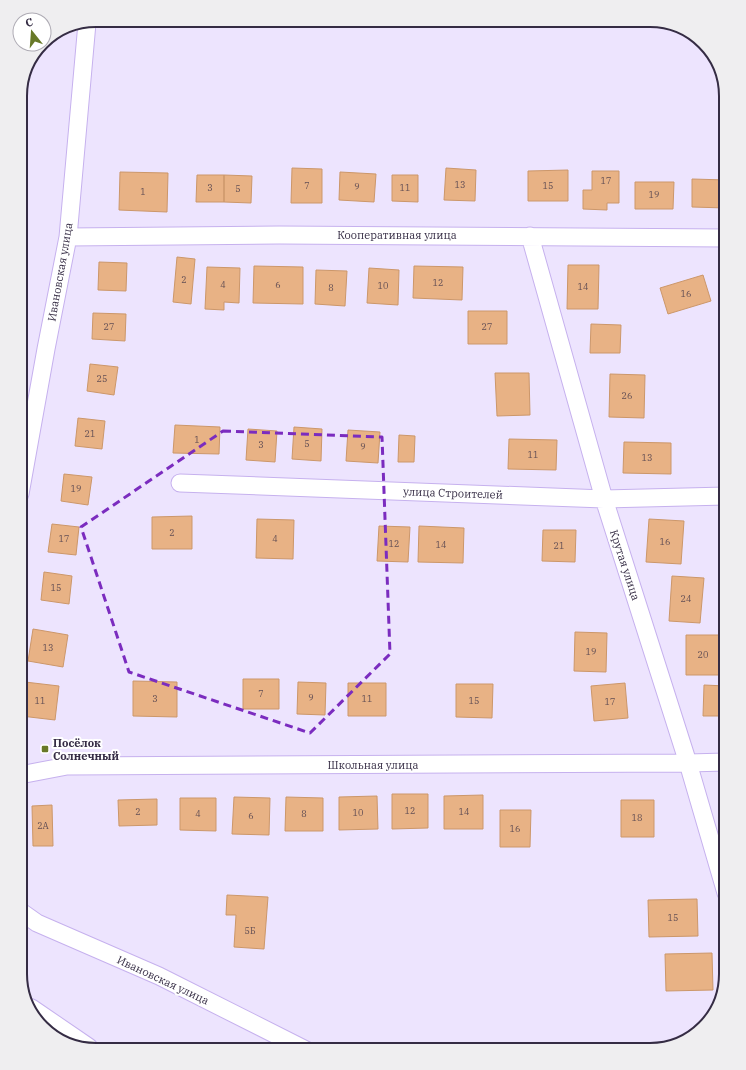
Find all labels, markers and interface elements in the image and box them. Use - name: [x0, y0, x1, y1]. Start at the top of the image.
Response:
- north arrow: [12, 12, 52, 52]
- text: С: [24, 15, 35, 30]
- house number: 17: [601, 175, 611, 186]
- house number: 13: [455, 179, 465, 190]
- house number: 7: [304, 180, 310, 191]
- house number: 15: [543, 180, 553, 191]
- house number: 9: [354, 181, 360, 192]
- house number: 3: [207, 182, 213, 193]
- house number: 11: [400, 182, 410, 193]
- house number: 5: [235, 183, 241, 194]
- house number: 1: [140, 186, 146, 197]
- house number: 19: [649, 189, 659, 200]
- street label: Ивановская улица: [44, 222, 76, 322]
- street label: Кооперативная улица: [337, 228, 457, 242]
- house number: 2: [181, 274, 187, 285]
- house number: 12: [433, 277, 443, 288]
- house number: 4: [220, 279, 226, 290]
- house number: 6: [275, 279, 281, 290]
- house number: 10: [378, 280, 388, 291]
- house number: 14: [578, 281, 588, 292]
- house number: 8: [328, 282, 334, 293]
- house number: 16: [681, 288, 691, 299]
- house number: 27: [104, 321, 114, 332]
- house number: 27: [482, 321, 492, 332]
- house number: 25: [97, 373, 107, 384]
- house number: 26: [622, 390, 632, 401]
- house number: 21: [85, 428, 95, 439]
- house number: 1: [194, 434, 200, 445]
- house number: 5: [304, 438, 310, 449]
- house number: 3: [258, 439, 264, 450]
- house number: 9: [360, 441, 366, 452]
- house number: 11: [528, 449, 538, 460]
- house number: 13: [642, 452, 652, 463]
- house number: 19: [71, 483, 81, 494]
- street label: улица Строителей: [403, 484, 503, 502]
- house number: 2: [169, 527, 175, 538]
- street label: Крутая улица: [607, 528, 643, 602]
- house number: 17: [59, 533, 69, 544]
- house number: 4: [272, 533, 278, 544]
- house number: 16: [660, 536, 670, 547]
- house number: 12: [389, 538, 399, 549]
- house number: 14: [436, 539, 446, 550]
- house number: 21: [554, 540, 564, 551]
- house number: 15: [51, 582, 61, 593]
- house number: 24: [681, 593, 691, 604]
- house number: 13: [43, 642, 53, 653]
- house number: 19: [586, 646, 596, 657]
- house number: 20: [698, 649, 708, 660]
- house number: 7: [258, 688, 264, 699]
- house number: 9: [308, 692, 314, 703]
- house number: 3: [152, 693, 158, 704]
- house number: 11: [362, 693, 372, 704]
- house number: 11: [35, 695, 45, 706]
- house number: 15: [469, 695, 479, 706]
- house number: 17: [605, 696, 615, 707]
- place label: Посёлок Солнечный: [53, 736, 120, 763]
- marker: Посёлок Солнечный: [40, 744, 50, 754]
- street label: Школьная улица: [328, 758, 418, 772]
- house number: 12: [405, 805, 415, 816]
- house number: 2: [135, 806, 141, 817]
- house number: 14: [459, 806, 469, 817]
- house number: 10: [353, 807, 363, 818]
- house number: 4: [195, 808, 201, 819]
- house number: 8: [301, 808, 307, 819]
- house number: 6: [248, 810, 254, 821]
- house number: 18: [632, 812, 642, 823]
- house number: 2А: [37, 820, 50, 831]
- house number: 16: [510, 823, 520, 834]
- house number: 15: [668, 912, 678, 923]
- house number: 5Б: [245, 925, 256, 936]
- street label: Ивановская улица: [115, 953, 211, 1007]

